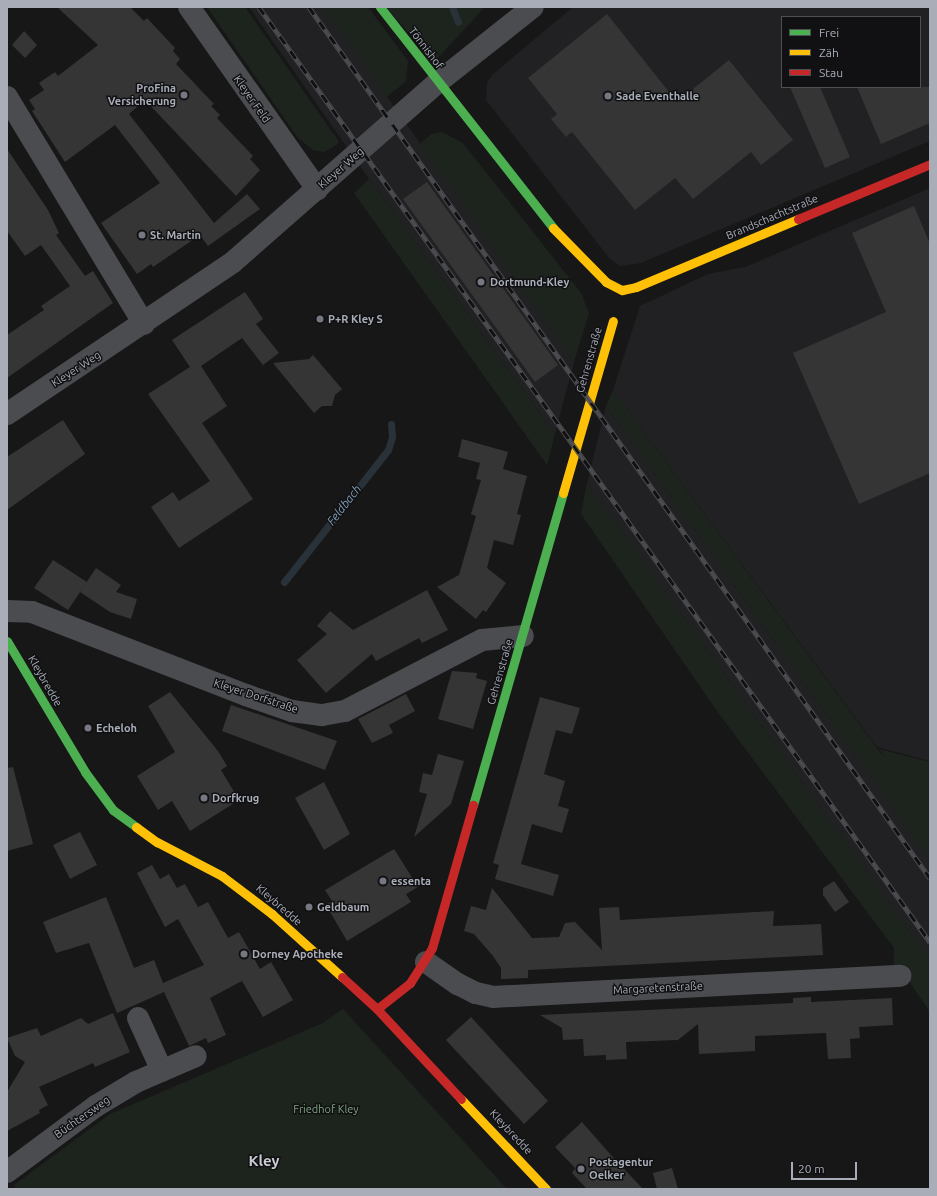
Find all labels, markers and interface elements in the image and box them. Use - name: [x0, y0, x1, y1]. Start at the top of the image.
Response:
- legend: [781, 16, 921, 88]
- street label: Tönnishof: [406, 24, 446, 72]
- text: Frei: [819, 26, 839, 39]
- text: Zäh: [819, 46, 839, 59]
- text: Stau: [819, 66, 843, 79]
- street label: Kleyer Feld: [231, 73, 273, 125]
- place label: ProFina Versicherung: [108, 82, 176, 108]
- place label: Sade Eventhalle: [616, 89, 699, 103]
- marker: ProFina Versicherung: [179, 90, 189, 100]
- marker: Sade Eventhalle: [603, 91, 613, 101]
- street label: Kleyer Weg: [316, 145, 366, 191]
- street label: Brandschachtstraße: [724, 192, 820, 242]
- place label: St. Martin: [150, 228, 201, 242]
- marker: St. Martin: [137, 230, 147, 240]
- place label: Dortmund-Kley: [490, 275, 569, 289]
- marker: Dortmund-Kley: [475, 276, 487, 288]
- place label: P+R Kley S: [328, 312, 383, 326]
- marker: P+R Kley S: [315, 314, 325, 324]
- street label: Gehrenstraße: [573, 326, 605, 394]
- street label: Kleyer Weg: [49, 348, 103, 390]
- water label: Feldbach: [324, 482, 364, 528]
- street label: Gehrenstraße: [484, 638, 516, 706]
- street label: Kleybredde: [25, 653, 65, 709]
- street label: Kleyer Dorfstraße: [212, 676, 300, 716]
- place label: Echeloh: [96, 721, 137, 735]
- marker: Echeloh: [83, 723, 93, 733]
- place label: Dorfkrug: [212, 791, 259, 805]
- marker: Dorfkrug: [199, 793, 209, 803]
- place label: essenta: [391, 874, 431, 888]
- marker: essenta: [378, 876, 388, 886]
- street label: Kleybredde: [253, 881, 305, 929]
- place label: Geldbaum: [317, 900, 369, 914]
- marker: Geldbaum: [304, 902, 314, 912]
- place label: Dorney Apotheke: [252, 947, 343, 961]
- marker: Dorney Apotheke: [239, 949, 249, 959]
- street label: Margaretenstraße: [613, 979, 703, 997]
- street label: Büchtersweg: [52, 1093, 112, 1141]
- park label: Friedhof Kley: [293, 1102, 359, 1116]
- street label: Kleybredde: [487, 1107, 535, 1157]
- district label: Kley: [248, 1152, 280, 1170]
- scale bar: [793, 1154, 859, 1180]
- place label: Postagentur Oelker: [589, 1156, 653, 1182]
- text: 20 m: [798, 1162, 825, 1175]
- marker: Postagentur Oelker: [576, 1164, 586, 1174]

